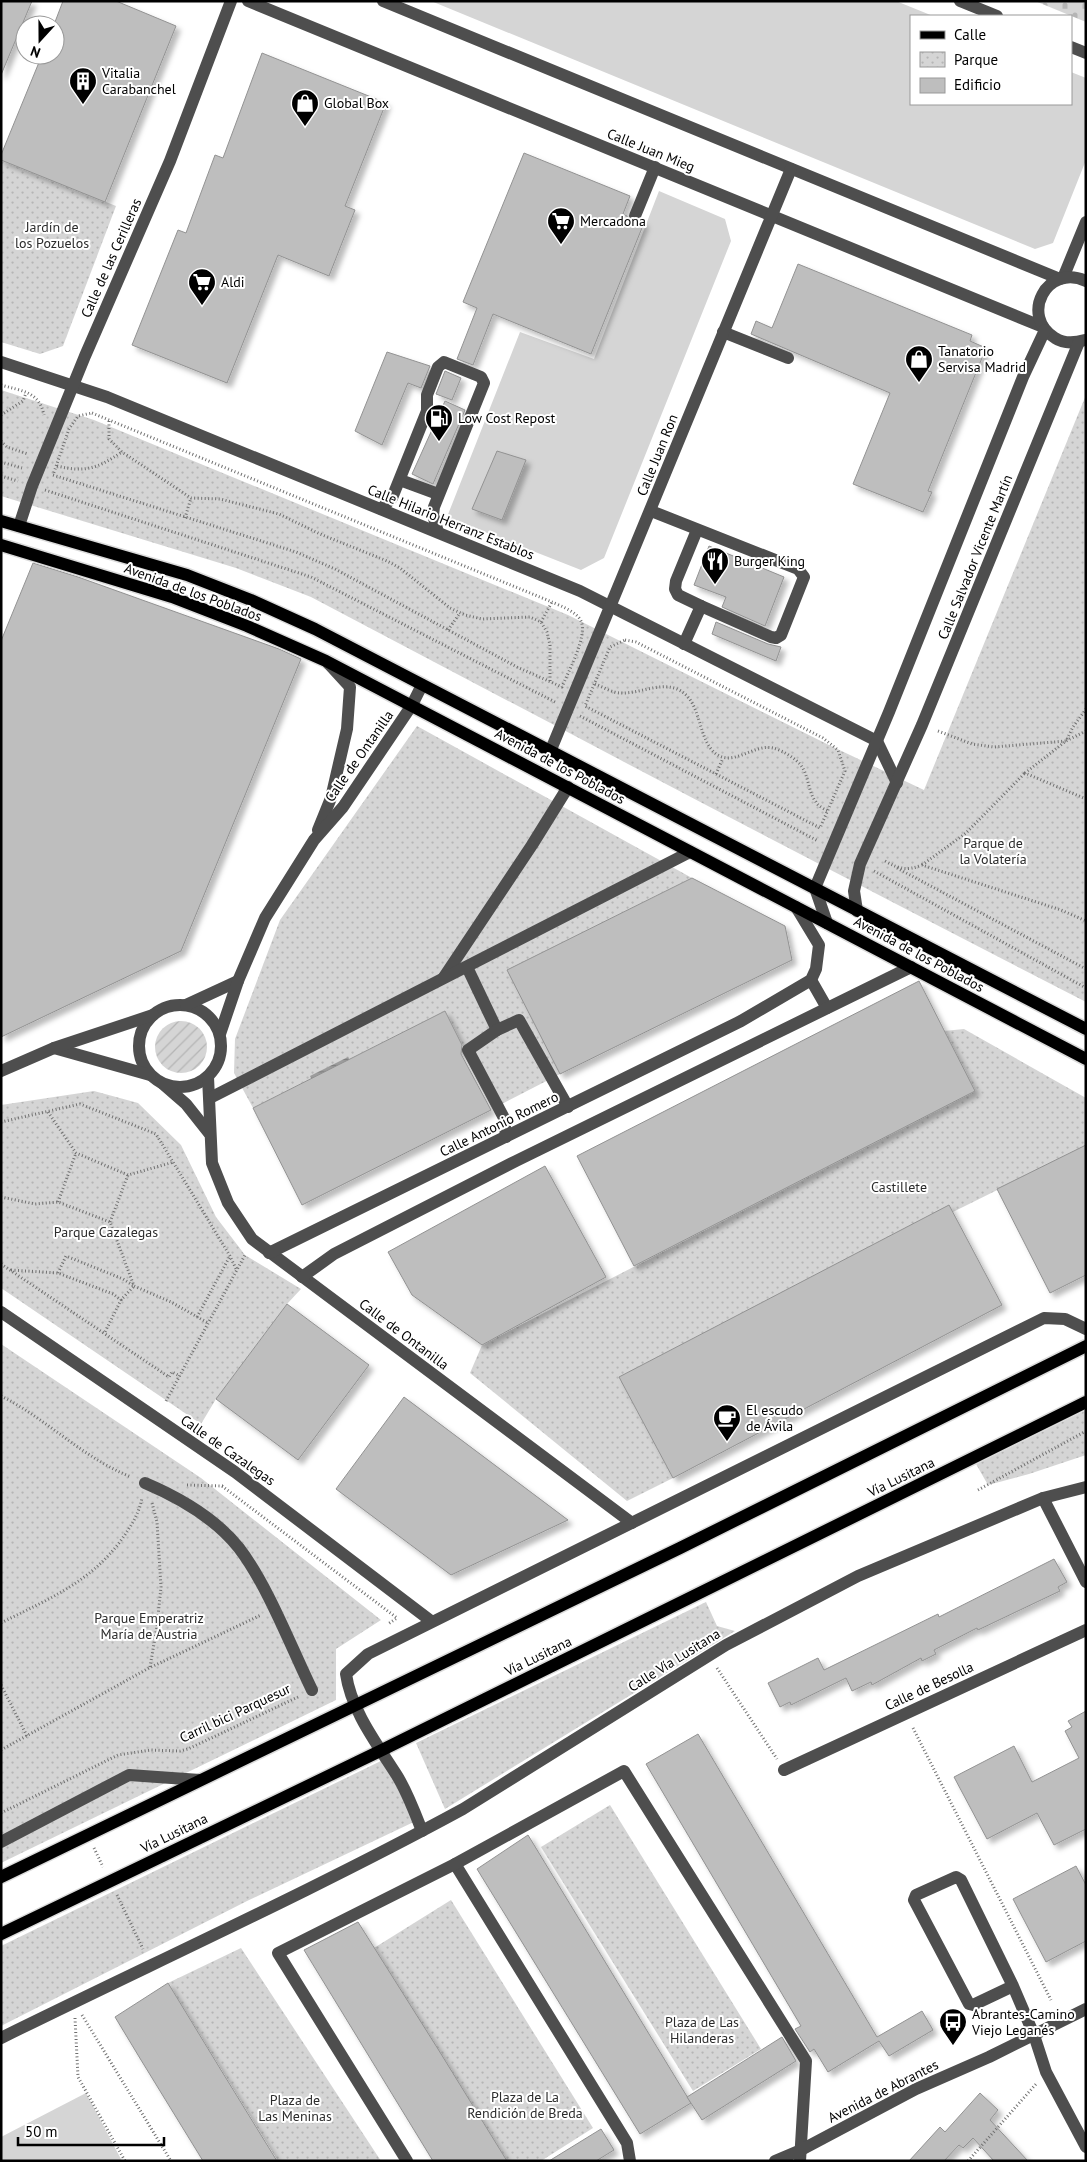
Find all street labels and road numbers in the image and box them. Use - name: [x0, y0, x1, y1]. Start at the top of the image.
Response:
- street label: Calle Juan Mieg: [605, 124, 697, 176]
- street label: Calle de las Cerilleras: [77, 195, 145, 320]
- street label: Calle Juan Ron: [632, 412, 682, 498]
- street label: Calle Salvador Vicente Martín: [934, 472, 1016, 642]
- street label: Calle Hilario Herranz Establos: [365, 480, 537, 564]
- street label: Avenida de los Poblados: [122, 559, 264, 625]
- street label: Calle de Ontanilla: [321, 707, 397, 805]
- street label: Avenida de los Poblados: [492, 724, 628, 808]
- street label: Avenida de los Poblados: [851, 912, 987, 996]
- street label: Calle Antonio Romero: [437, 1087, 561, 1161]
- street label: Calle de Ontanilla: [356, 1294, 452, 1374]
- street label: Calle de Cazalegas: [177, 1411, 279, 1489]
- street label: Vía Lusitana: [864, 1453, 937, 1501]
- street label: Calle Vía Lusitana: [624, 1624, 724, 1696]
- street label: Vía Lusitana: [501, 1632, 574, 1680]
- street label: Calle de Besolla: [882, 1658, 976, 1714]
- street label: Carril bici Parquesur: [177, 1679, 294, 1747]
- street label: Vía Lusitana: [137, 1809, 210, 1857]
- street label: Avenida de Abrantes: [825, 2055, 941, 2127]

